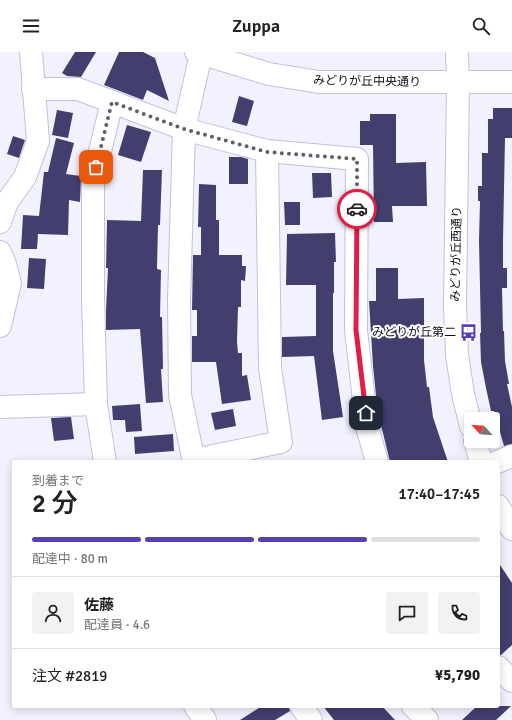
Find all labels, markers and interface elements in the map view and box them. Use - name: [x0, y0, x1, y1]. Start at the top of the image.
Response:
- icon: menu: [20, 15, 42, 37]
- text: Zuppa: [232, 15, 280, 37]
- icon: search: [470, 15, 492, 37]
- street label: みどりが丘中央通り: [313, 73, 421, 90]
- pin: [79, 150, 113, 184]
- icon: bag: [85, 156, 107, 178]
- courier: [337, 189, 377, 229]
- icon: car: [346, 198, 368, 220]
- street label: みどりが丘西通り: [448, 206, 465, 302]
- bus stop icon: みどりが丘第二: [459, 322, 479, 342]
- place label: みどりが丘第二: [372, 325, 456, 340]
- pin: [349, 396, 383, 430]
- icon: home: [355, 402, 377, 424]
- north arrow: [464, 412, 500, 448]
- map controls: [464, 412, 500, 448]
- text: 到着まで: [32, 473, 84, 489]
- text: 17:40–17:45: [399, 485, 480, 503]
- text: 2 分: [32, 488, 78, 520]
- text: 配達中 · 80 m: [32, 551, 108, 567]
- button: person: [32, 592, 74, 634]
- button: chat: [386, 592, 428, 634]
- button: phone: [438, 592, 480, 634]
- text: 佐藤: [84, 596, 114, 614]
- text: 配達員 · 4.6: [84, 617, 150, 633]
- text: ¥5,790: [435, 666, 480, 684]
- text: 注文 #2819: [32, 667, 107, 685]

